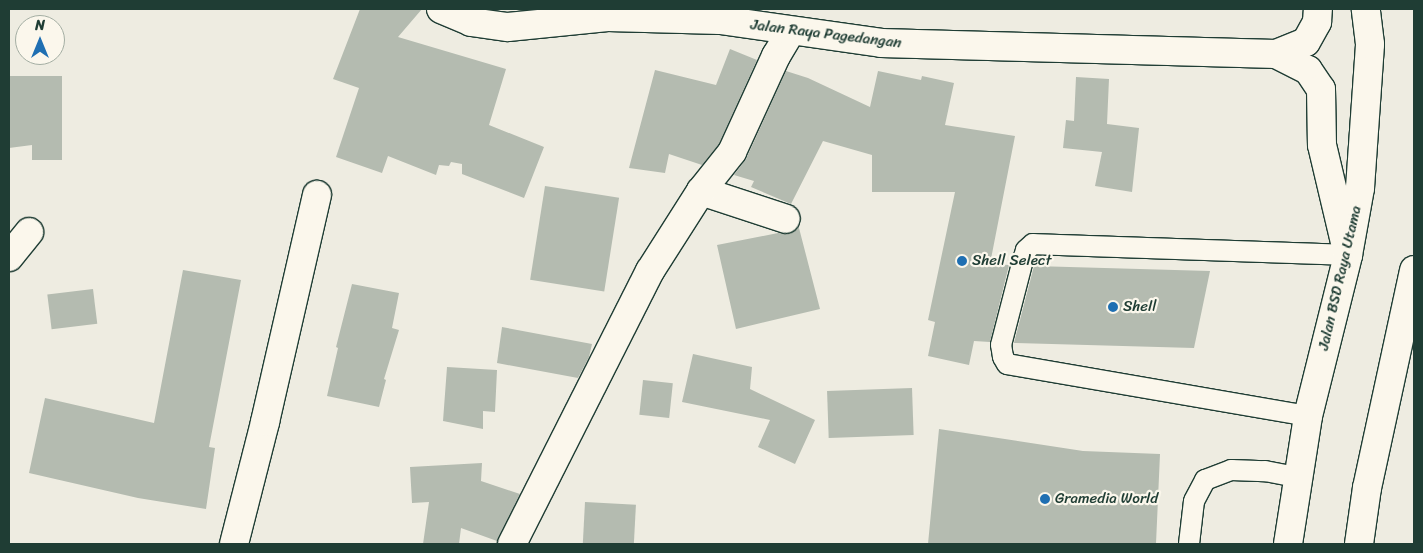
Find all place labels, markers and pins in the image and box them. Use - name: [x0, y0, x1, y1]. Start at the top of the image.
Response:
- place label: Shell Select: [972, 252, 1052, 270]
- marker: Shell Select: [956, 255, 968, 267]
- place label: Shell: [1123, 298, 1157, 316]
- marker: Shell: [1107, 301, 1119, 313]
- place label: Gramedia World: [1055, 490, 1158, 508]
- marker: Gramedia World: [1039, 493, 1051, 505]

